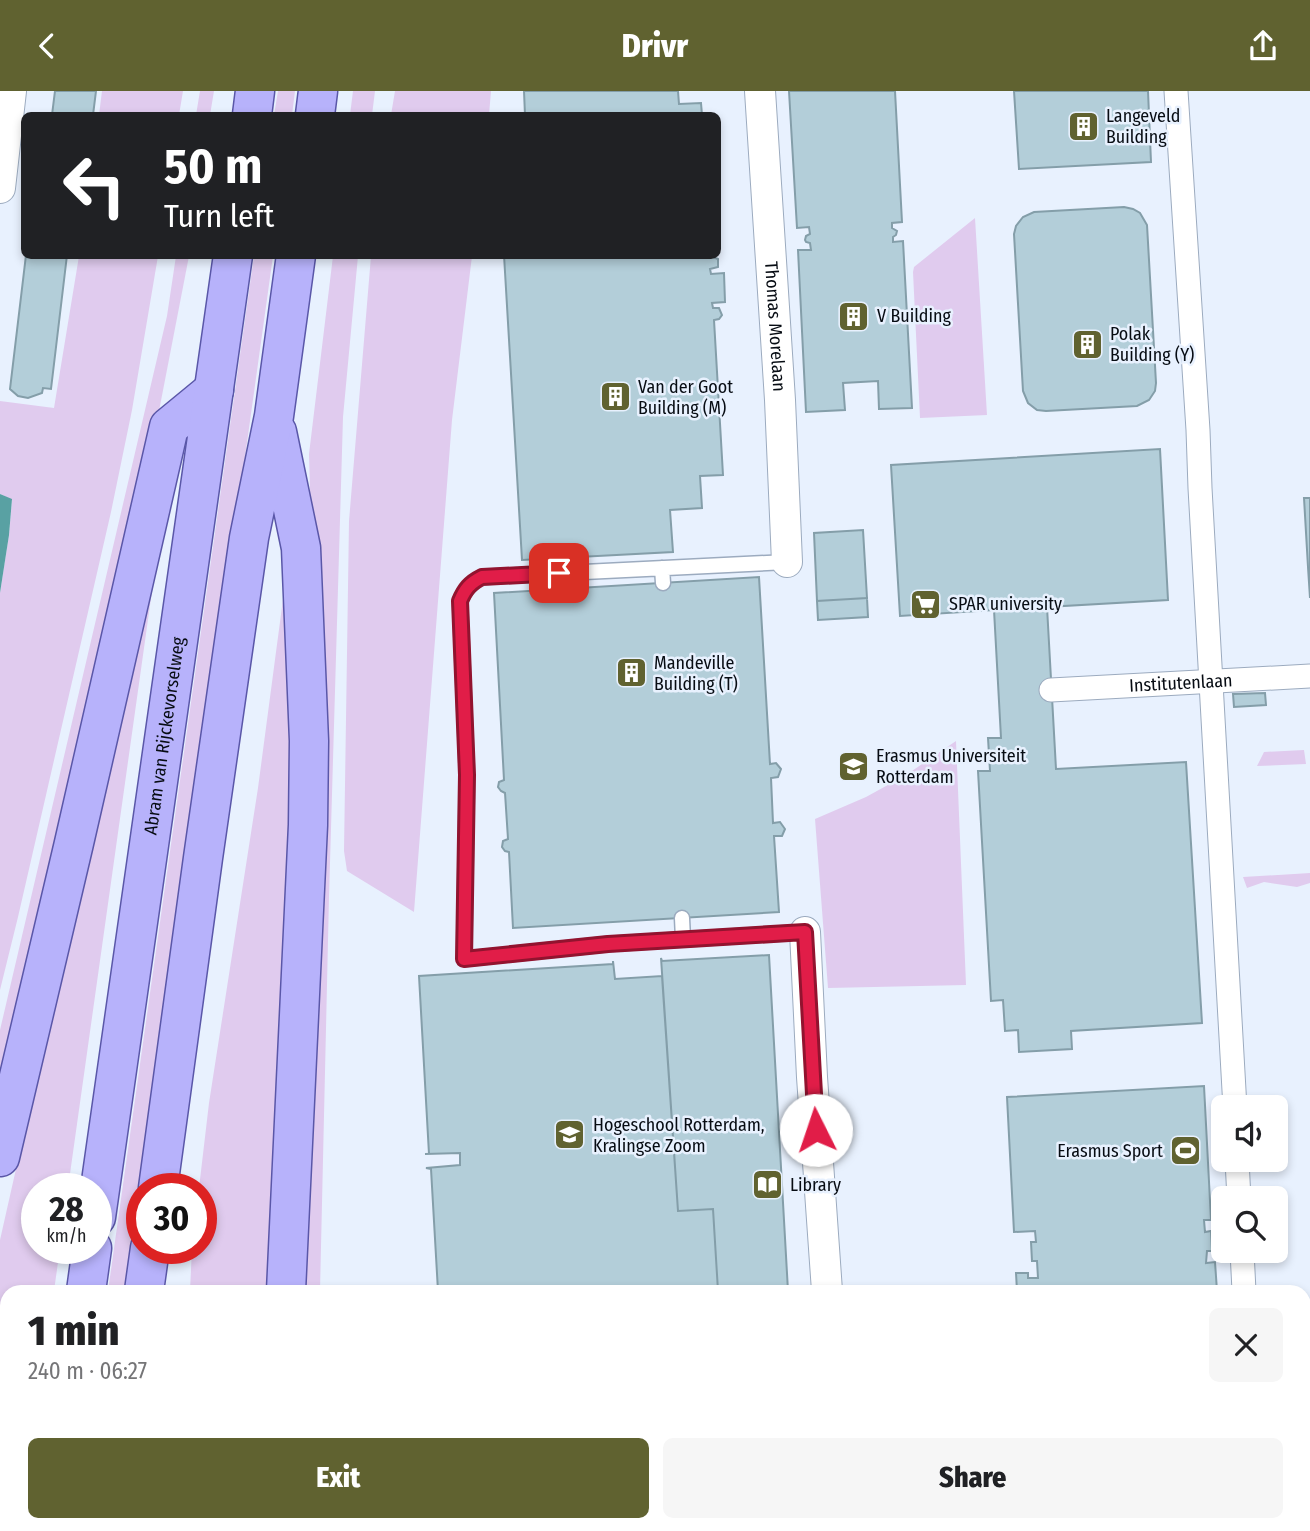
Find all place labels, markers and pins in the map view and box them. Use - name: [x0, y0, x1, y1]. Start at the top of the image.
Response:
- place label: Langeveld Building: [1106, 105, 1180, 148]
- building icon: Langeveld Building: [1066, 109, 1100, 143]
- building icon: V Building: [837, 299, 871, 333]
- place label: V Building: [877, 305, 952, 327]
- place label: Polak Building (Y): [1110, 323, 1194, 366]
- building icon: Polak Building (Y): [1070, 327, 1104, 361]
- place label: Van der Goot Building (M): [638, 376, 733, 419]
- building icon: Van der Goot Building (M): [598, 380, 632, 414]
- pin: [529, 543, 589, 603]
- supermarket icon: SPAR university: [909, 587, 943, 621]
- place label: SPAR university: [949, 593, 1062, 615]
- place label: Mandeville Building (T): [654, 652, 738, 695]
- building icon: Mandeville Building (T): [614, 656, 648, 690]
- place label: Erasmus Universiteit Rotterdam: [876, 745, 1026, 788]
- school or university icon: Erasmus Universiteit Rotterdam: [836, 749, 870, 783]
- place label: Hogeschool Rotterdam, Kralingse Zoom: [593, 1114, 765, 1157]
- school or university icon: Hogeschool Rotterdam, Kralingse Zoom: [553, 1118, 587, 1152]
- sports icon: Erasmus Sport: [1169, 1134, 1203, 1168]
- place label: Erasmus Sport: [1057, 1140, 1163, 1162]
- library icon: Library: [750, 1168, 784, 1202]
- place label: Library: [790, 1174, 841, 1196]

